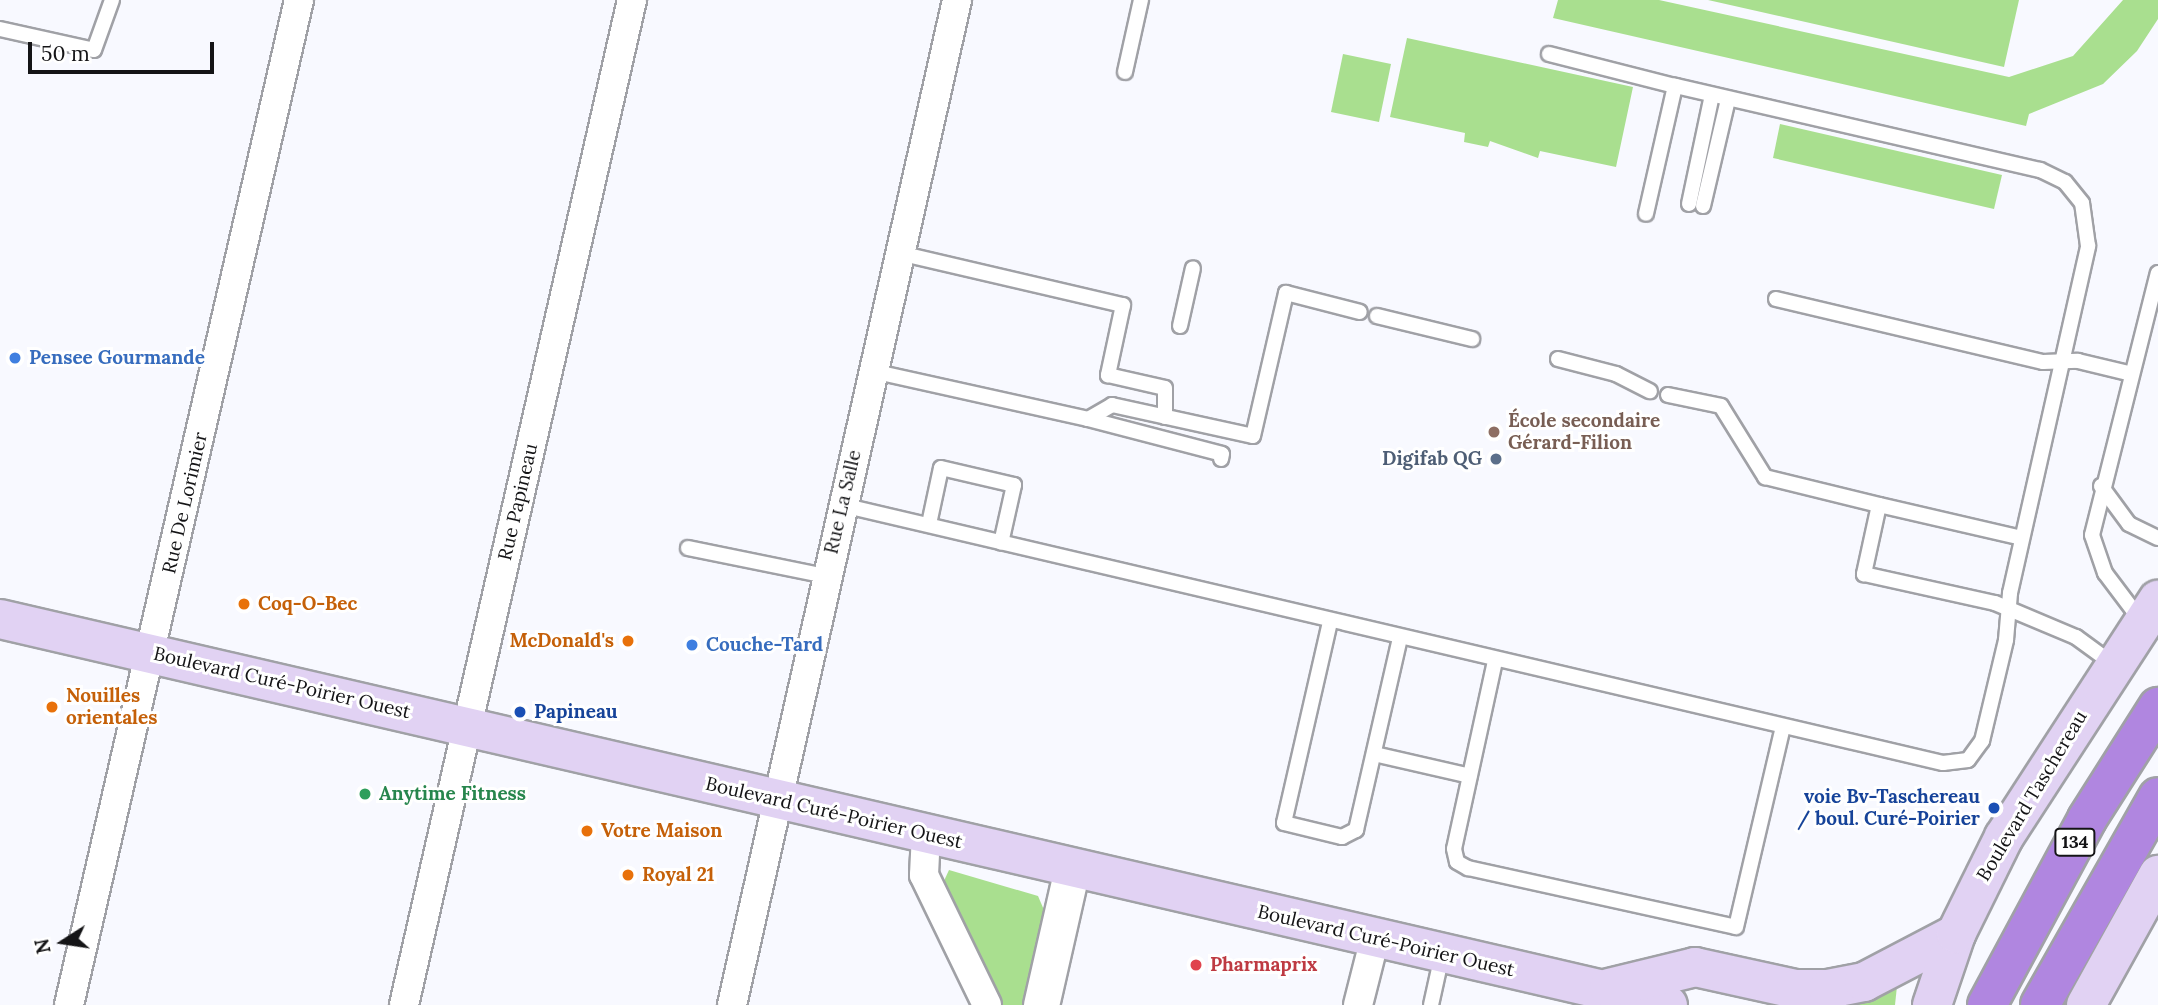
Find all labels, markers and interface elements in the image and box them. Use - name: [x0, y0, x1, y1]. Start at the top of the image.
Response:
- scale bar: [32, 28, 217, 72]
- text: 50 m: [41, 40, 90, 67]
- place label: Pensee Gourmande: [29, 347, 205, 369]
- marker: Pensee Gourmande: [7, 350, 23, 366]
- place label: École secondaire Gérard-Filion: [1508, 410, 1660, 454]
- marker: École secondaire Gérard-Filion: [1486, 424, 1502, 440]
- street label: Rue De Lorimier: [158, 430, 212, 576]
- street label: Rue Papineau: [493, 441, 543, 563]
- street label: Rue La Salle: [820, 448, 866, 556]
- place label: Digifab QG: [1382, 448, 1482, 470]
- marker: Digifab QG: [1488, 451, 1504, 467]
- place label: Coq-O-Bec: [258, 593, 357, 615]
- marker: Coq-O-Bec: [236, 596, 252, 612]
- place label: McDonald's: [509, 630, 614, 652]
- marker: McDonald's: [620, 633, 636, 649]
- place label: Couche-Tard: [706, 634, 823, 656]
- marker: Couche-Tard: [684, 637, 700, 653]
- street label: Boulevard Curé-Poirier Ouest: [151, 642, 413, 724]
- place label: Nouilles orientales: [66, 685, 157, 729]
- marker: Nouilles orientales: [44, 699, 60, 715]
- place label: Papineau: [534, 701, 618, 723]
- marker: Papineau: [512, 704, 528, 720]
- street label: Boulevard Taschereau: [1972, 707, 2092, 885]
- street label: Boulevard Curé-Poirier Ouest: [703, 772, 965, 854]
- place label: Anytime Fitness: [379, 783, 526, 805]
- marker: Anytime Fitness: [357, 786, 373, 802]
- place label: voie Bv-Taschereau / boul. Curé-Poirier: [1797, 786, 1980, 830]
- marker: voie Bv-Taschereau / boul. Curé-Poirier: [1986, 800, 2002, 816]
- place label: Votre Maison: [601, 820, 722, 842]
- marker: Votre Maison: [579, 823, 595, 839]
- road number: 134: [2054, 828, 2096, 856]
- place label: Royal 21: [642, 864, 715, 886]
- marker: Royal 21: [620, 867, 636, 883]
- street label: Boulevard Curé-Poirier Ouest: [1255, 900, 1517, 982]
- north arrow: [28, 907, 98, 977]
- text: N: [29, 937, 56, 956]
- place label: Pharmaprix: [1210, 954, 1318, 976]
- marker: Pharmaprix: [1188, 957, 1204, 973]

